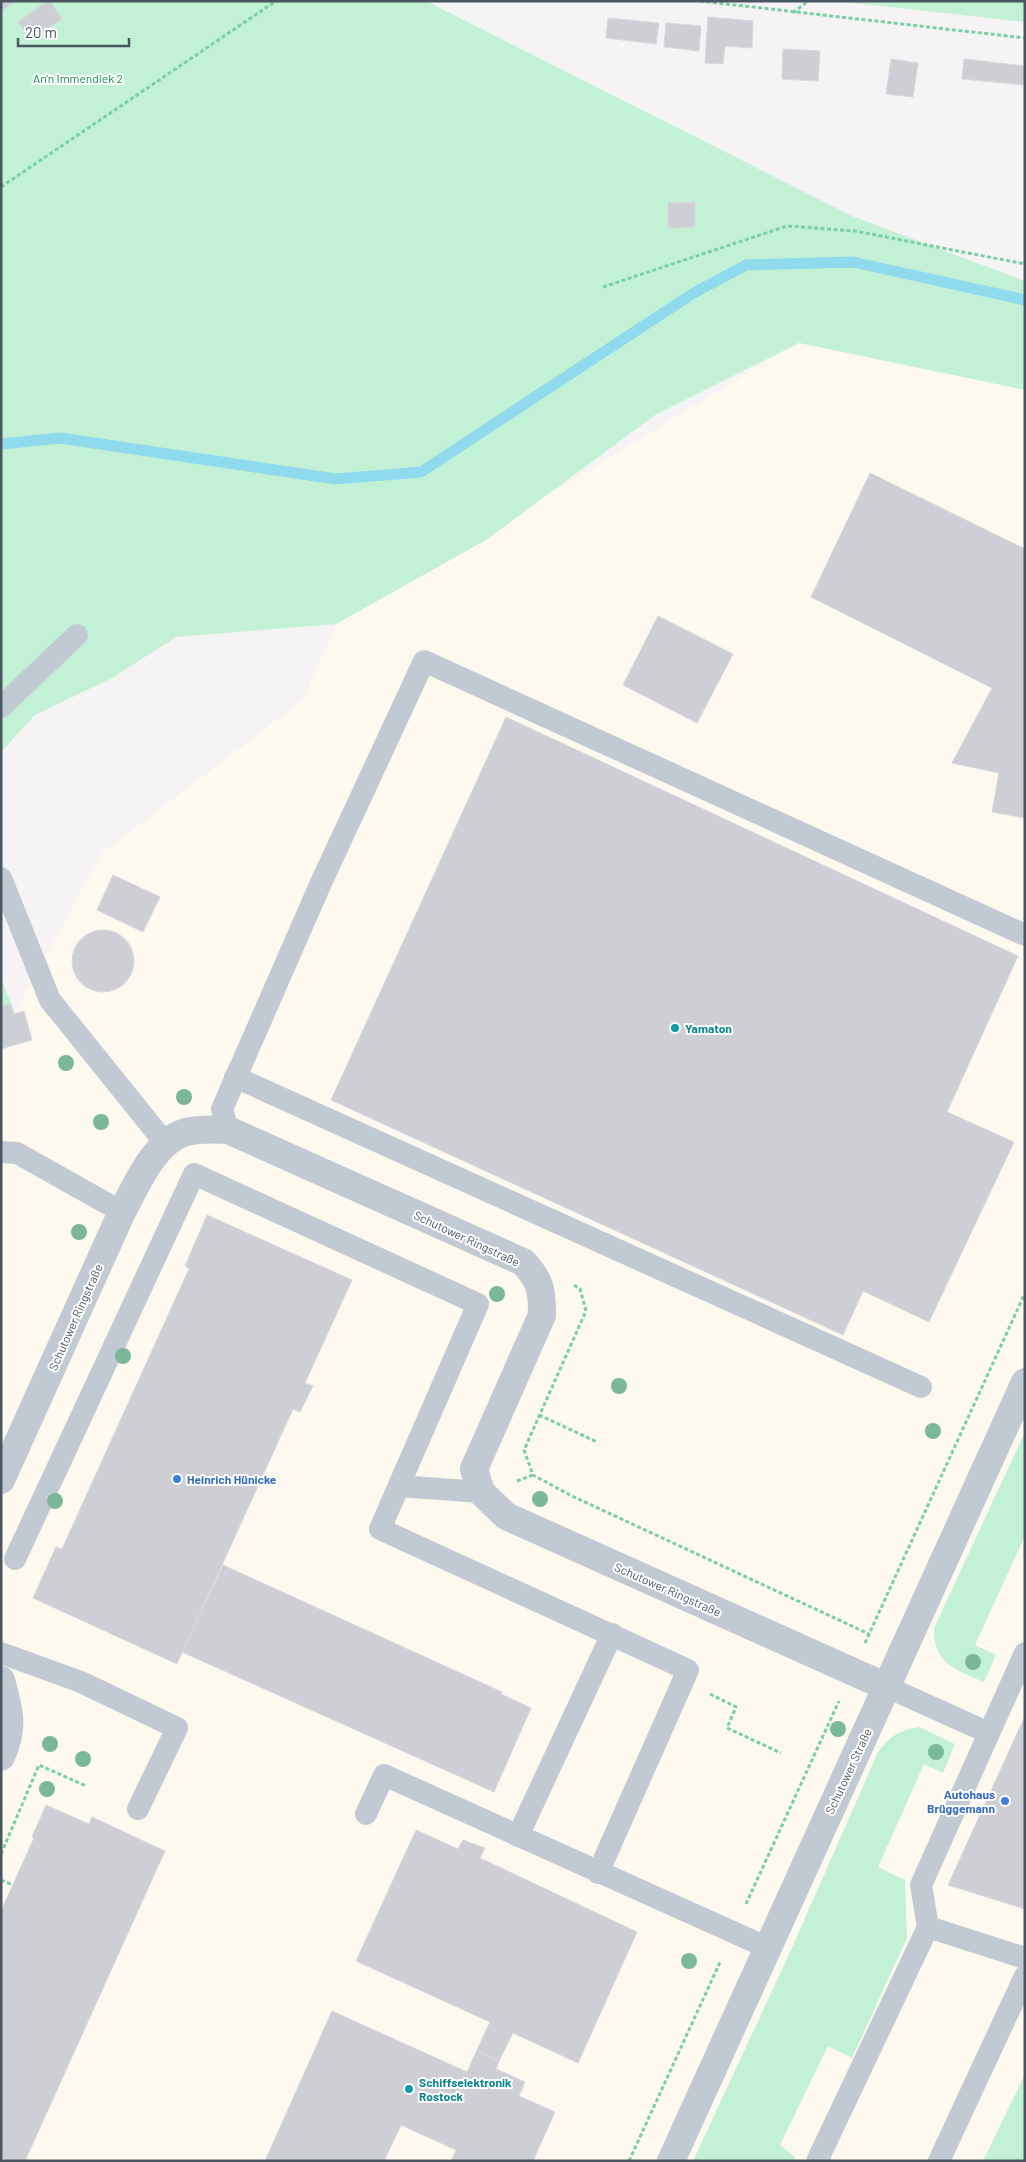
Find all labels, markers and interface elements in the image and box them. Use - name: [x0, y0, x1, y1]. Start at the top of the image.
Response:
- scale bar: [18, 15, 129, 47]
- text: 20 m: [25, 23, 57, 41]
- park label: An'n Immendiek 2: [33, 71, 123, 85]
- place label: Yamaton: [685, 1021, 732, 1035]
- marker: Yamaton: [669, 1022, 681, 1034]
- street label: Schutower Ringstraße: [412, 1207, 522, 1269]
- street label: Schutower Ringstraße: [45, 1262, 105, 1372]
- place label: Heinrich Hünicke: [187, 1472, 277, 1486]
- marker: Heinrich Hünicke: [171, 1473, 183, 1485]
- street label: Schutower Ringstraße: [613, 1559, 723, 1619]
- street label: Schutower Straße: [822, 1726, 874, 1816]
- place label: Autohaus Brüggemann: [927, 1787, 995, 1815]
- marker: Autohaus Brüggemann: [999, 1795, 1011, 1807]
- place label: Schiffselektronik Rostock: [419, 2075, 512, 2103]
- marker: Schiffselektronik Rostock: [403, 2083, 415, 2095]

